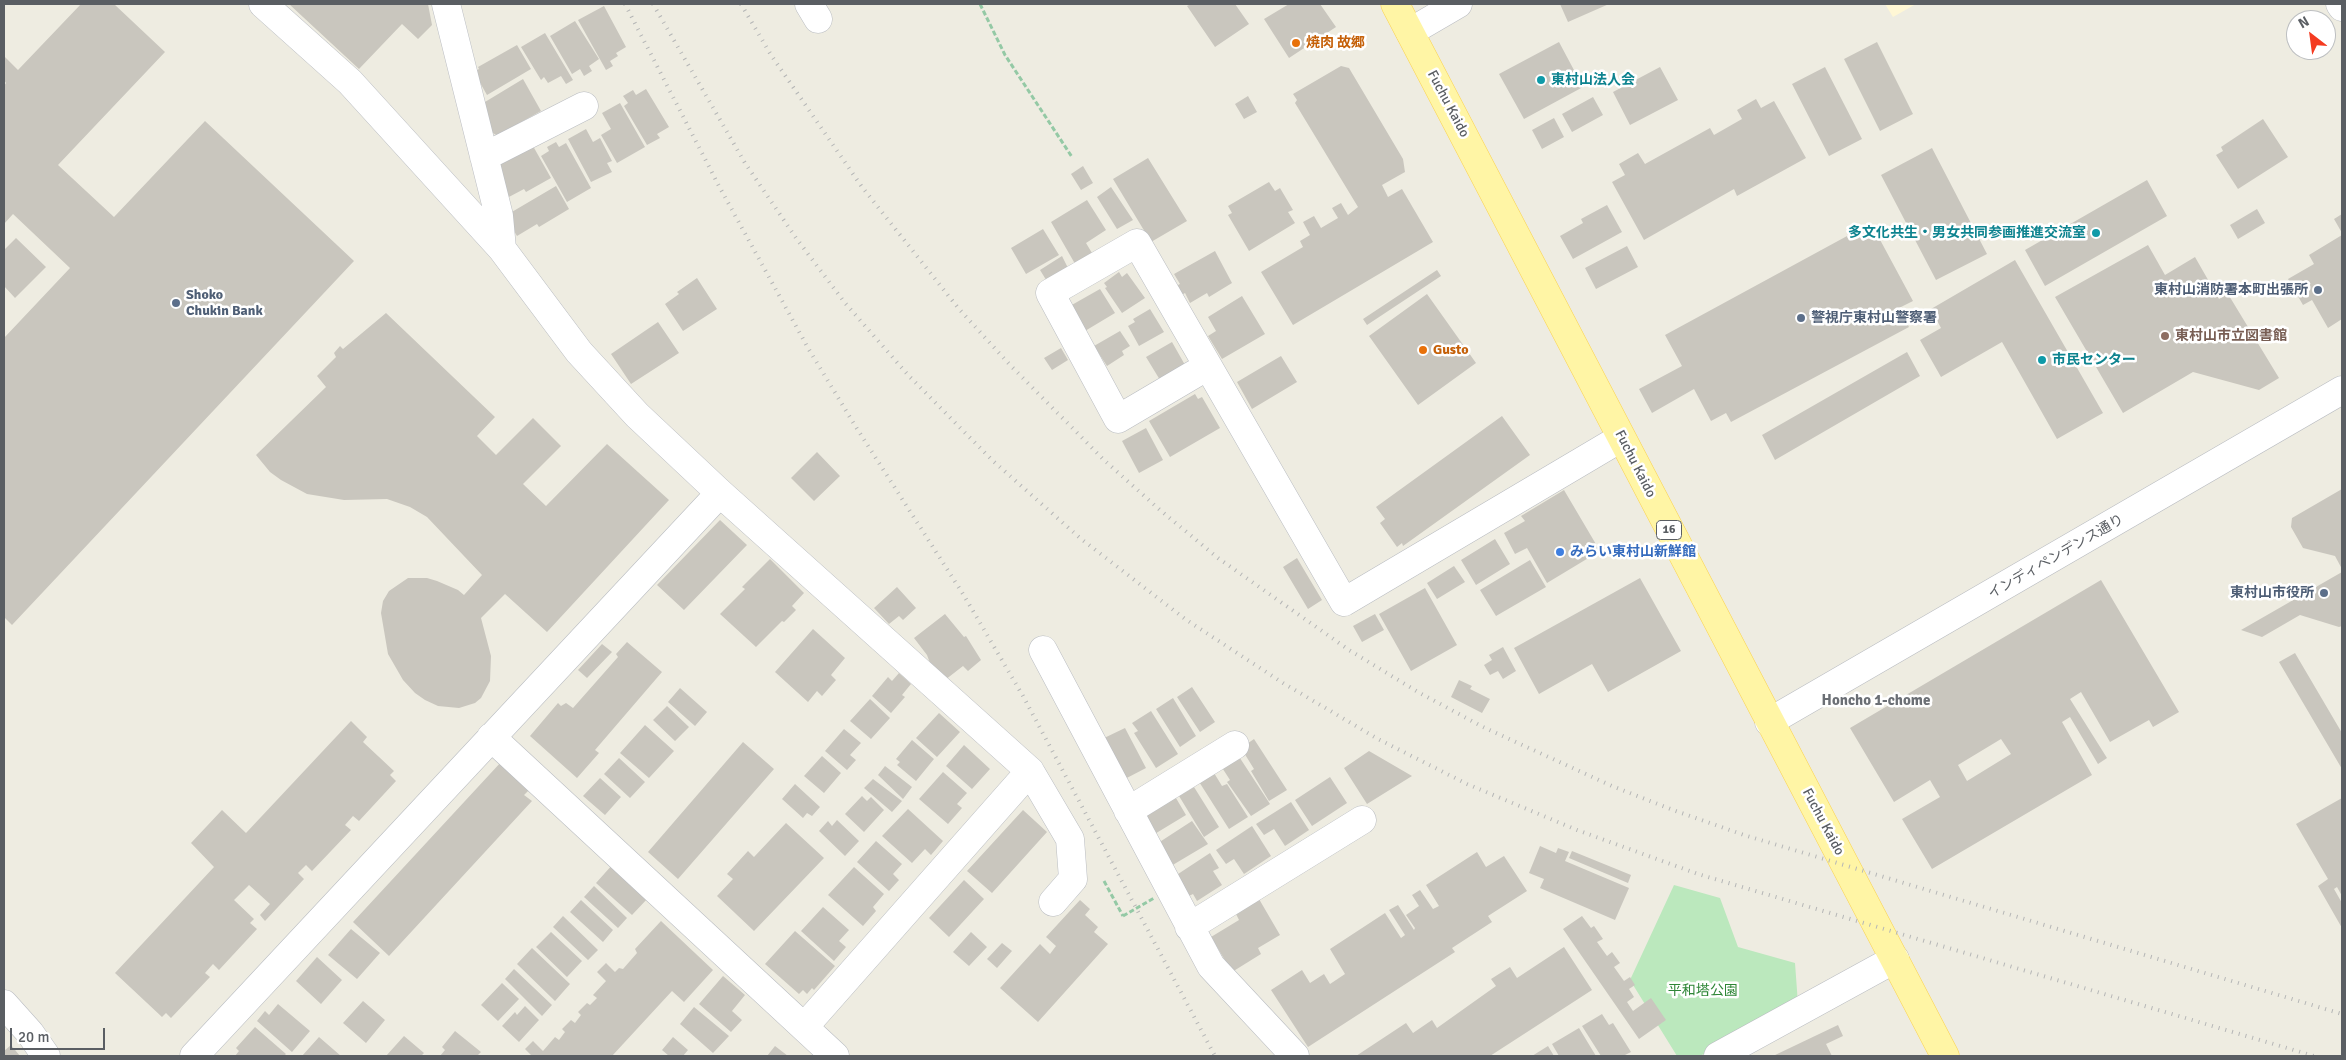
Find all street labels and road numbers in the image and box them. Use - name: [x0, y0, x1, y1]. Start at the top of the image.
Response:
- street label: Fuchu Kaido: [1423, 68, 1473, 140]
- street label: Fuchu Kaido: [1611, 427, 1659, 501]
- street label: インディペンデンス通り: [1985, 511, 2127, 603]
- road number: 16: [1656, 520, 1682, 540]
- street label: Fuchu Kaido: [1798, 786, 1848, 858]

